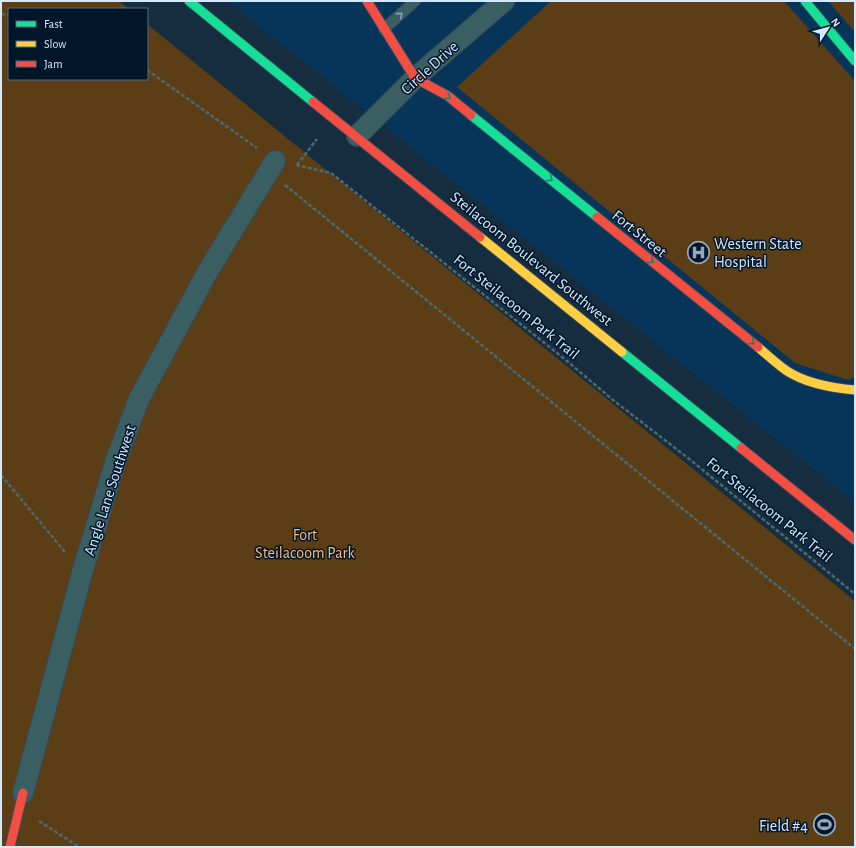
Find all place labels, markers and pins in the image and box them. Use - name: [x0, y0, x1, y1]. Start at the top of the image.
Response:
- place label: Western State Hospital: [714, 236, 802, 270]
- hospital icon: Western State Hospital: [685, 239, 711, 265]
- sports icon: Field #4: [811, 812, 837, 838]
- place label: Field #4: [759, 818, 808, 834]

